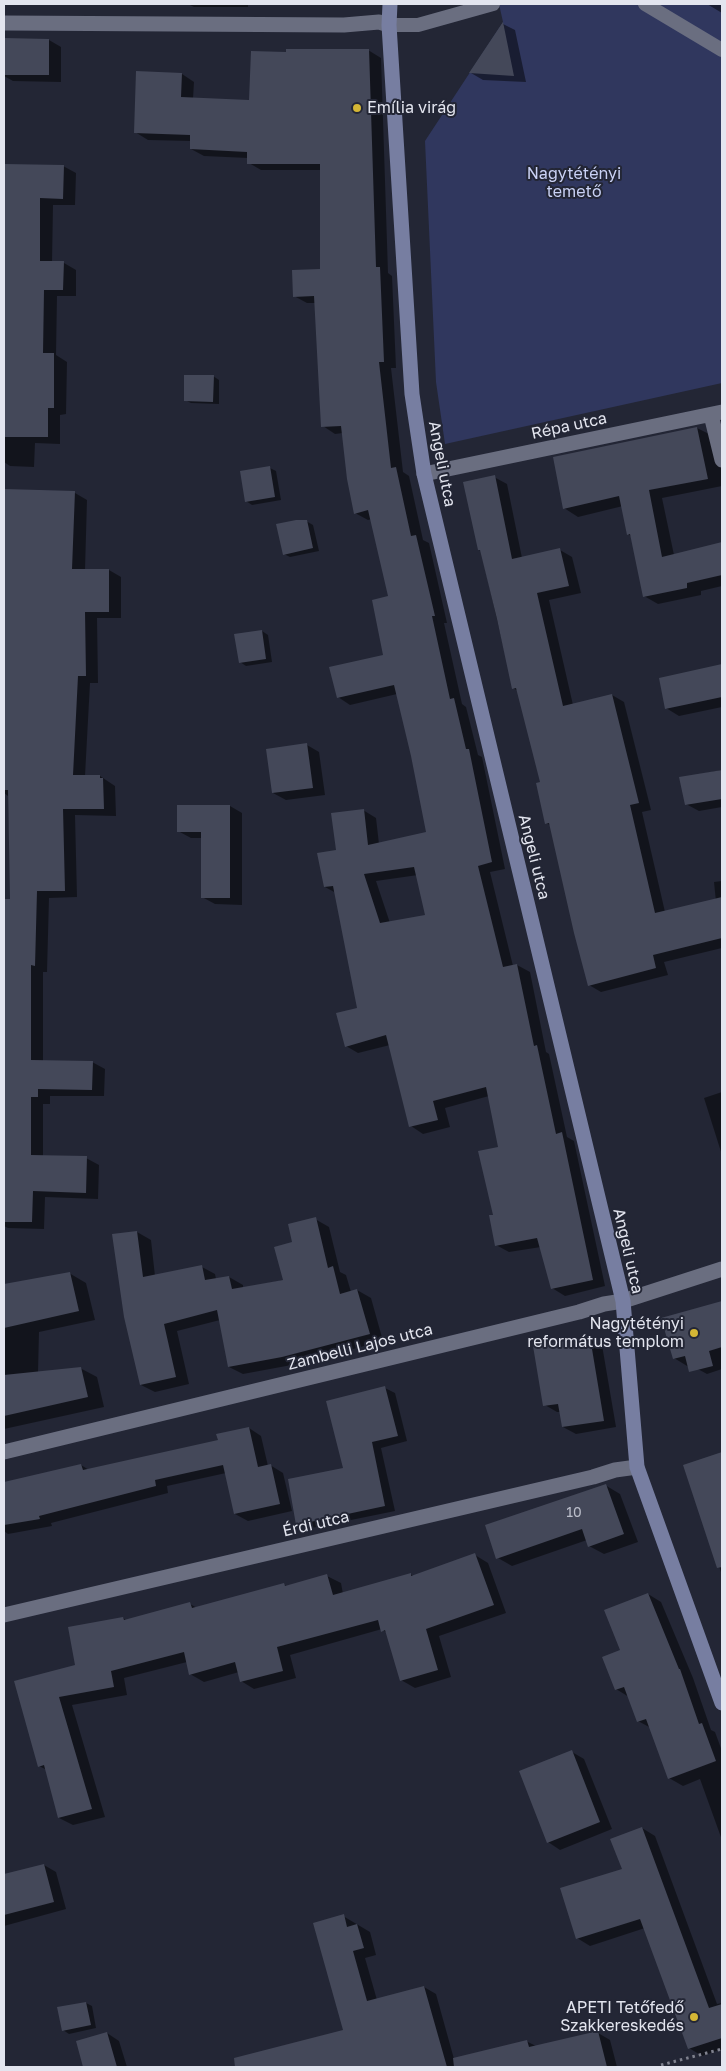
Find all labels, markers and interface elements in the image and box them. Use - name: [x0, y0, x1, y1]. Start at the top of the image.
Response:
- place label: Emília virág: [367, 98, 456, 118]
- marker: Emília virág: [351, 102, 363, 114]
- park label: Nagytétényi temető: [527, 164, 621, 202]
- street label: Répa utca: [529, 409, 609, 443]
- street label: Angeli utca: [424, 420, 460, 508]
- street label: Angeli utca: [514, 813, 554, 901]
- street label: Angeli utca: [609, 1206, 647, 1296]
- place label: Nagytétényi református templom: [527, 1314, 684, 1352]
- street label: Zambelli Lajos utca: [285, 1320, 435, 1374]
- marker: Nagytétényi református templom: [688, 1327, 700, 1339]
- house number: 10: [566, 1505, 582, 1521]
- street label: Érdi utca: [281, 1507, 351, 1541]
- place label: APETI Tetőfedő Szakkereskedés: [560, 1998, 684, 2036]
- marker: APETI Tetőfedő Szakkereskedés: [688, 2011, 700, 2023]

